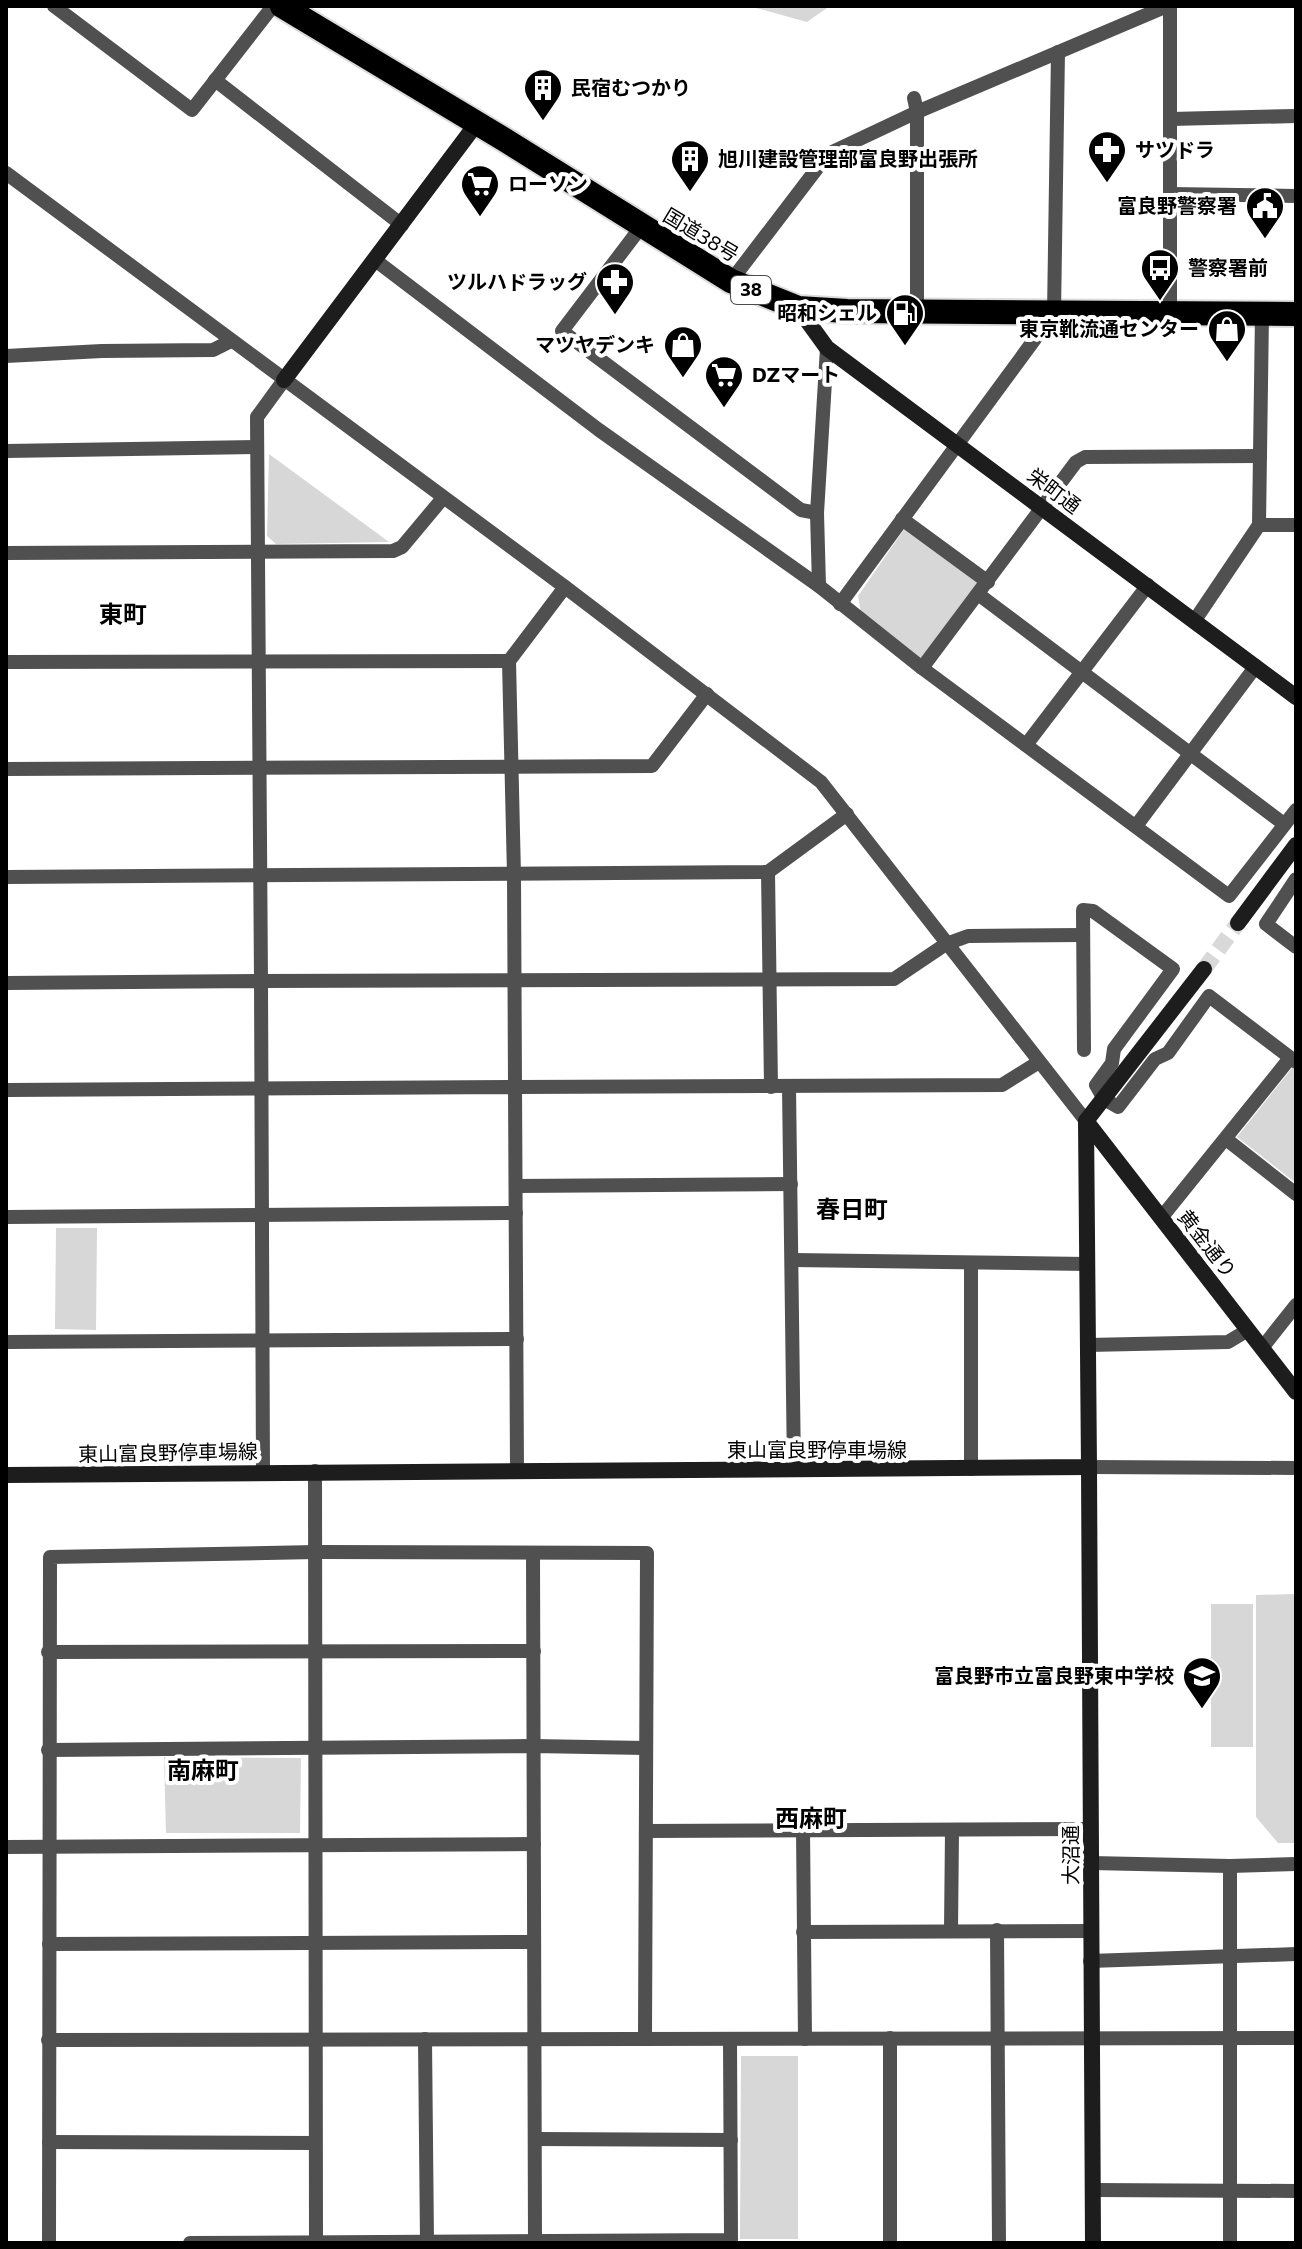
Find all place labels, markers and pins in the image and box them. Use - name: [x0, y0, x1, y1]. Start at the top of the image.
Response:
- building icon: 民宿むつかり: [522, 67, 564, 122]
- place label: 民宿むつかり: [571, 75, 691, 99]
- pharmacy icon: サツドラ: [1086, 129, 1128, 184]
- place label: サツドラ: [1135, 137, 1215, 161]
- building icon: 旭川建設管理部富良野出張所: [669, 138, 711, 193]
- place label: 旭川建設管理部富良野出張所: [718, 146, 978, 170]
- supermarket icon: ローソン: [459, 163, 501, 218]
- place label: ローソン: [508, 171, 588, 195]
- public building icon: 富良野警察署: [1244, 185, 1286, 240]
- place label: 富良野警察署: [1117, 193, 1237, 217]
- bus stop icon: 警察署前: [1139, 247, 1181, 302]
- place label: 警察署前: [1188, 255, 1268, 279]
- pharmacy icon: ツルハドラッグ: [594, 261, 636, 316]
- place label: ツルハドラッグ: [447, 269, 587, 293]
- fuel station icon: 昭和シェル: [884, 292, 926, 347]
- place label: 昭和シェル: [777, 300, 877, 324]
- shop icon: 東京靴流通センター: [1206, 308, 1248, 363]
- place label: 東京靴流通センター: [1019, 316, 1199, 340]
- shop icon: マツヤデンキ: [662, 324, 704, 379]
- place label: マツヤデンキ: [535, 332, 655, 356]
- supermarket icon: DZマート: [703, 354, 745, 409]
- place label: DZマート: [752, 362, 840, 386]
- school or university icon: 富良野市立富良野東中学校: [1181, 1655, 1223, 1710]
- place label: 富良野市立富良野東中学校: [934, 1663, 1174, 1687]

